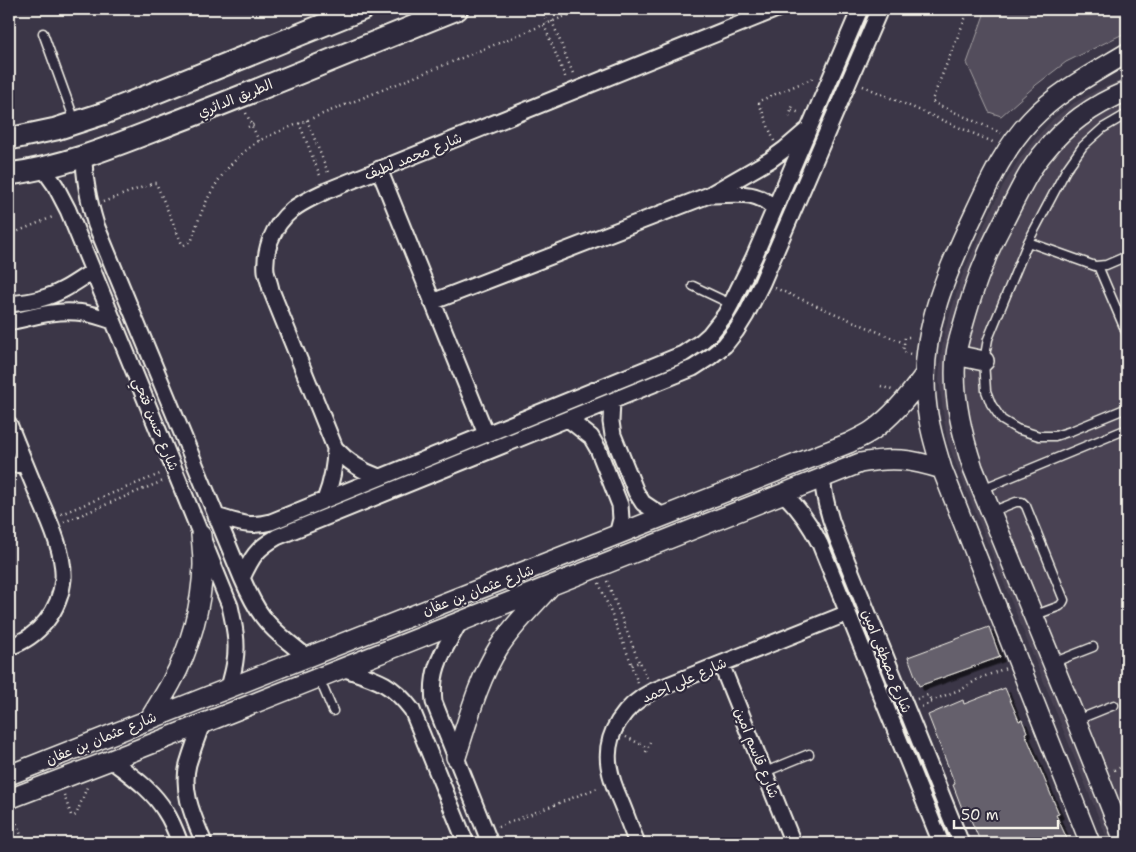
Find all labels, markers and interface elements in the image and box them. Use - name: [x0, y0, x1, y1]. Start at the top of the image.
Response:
- street label: الطريق الدائري: [195, 75, 276, 123]
- street label: شارع محمد لطيف: [361, 128, 465, 185]
- street label: شارع حسن فتحي: [125, 375, 183, 475]
- street label: شارع عثمان بن عفان: [420, 560, 537, 620]
- street label: شارع مصطفى امين: [857, 606, 916, 716]
- street label: شارع على احمد: [639, 653, 730, 708]
- street label: شارع قاسم امين: [729, 705, 783, 802]
- street label: شارع عثمان بن عفان: [43, 708, 159, 769]
- scale bar: [954, 797, 1057, 829]
- text: 50 m: [961, 805, 999, 825]

